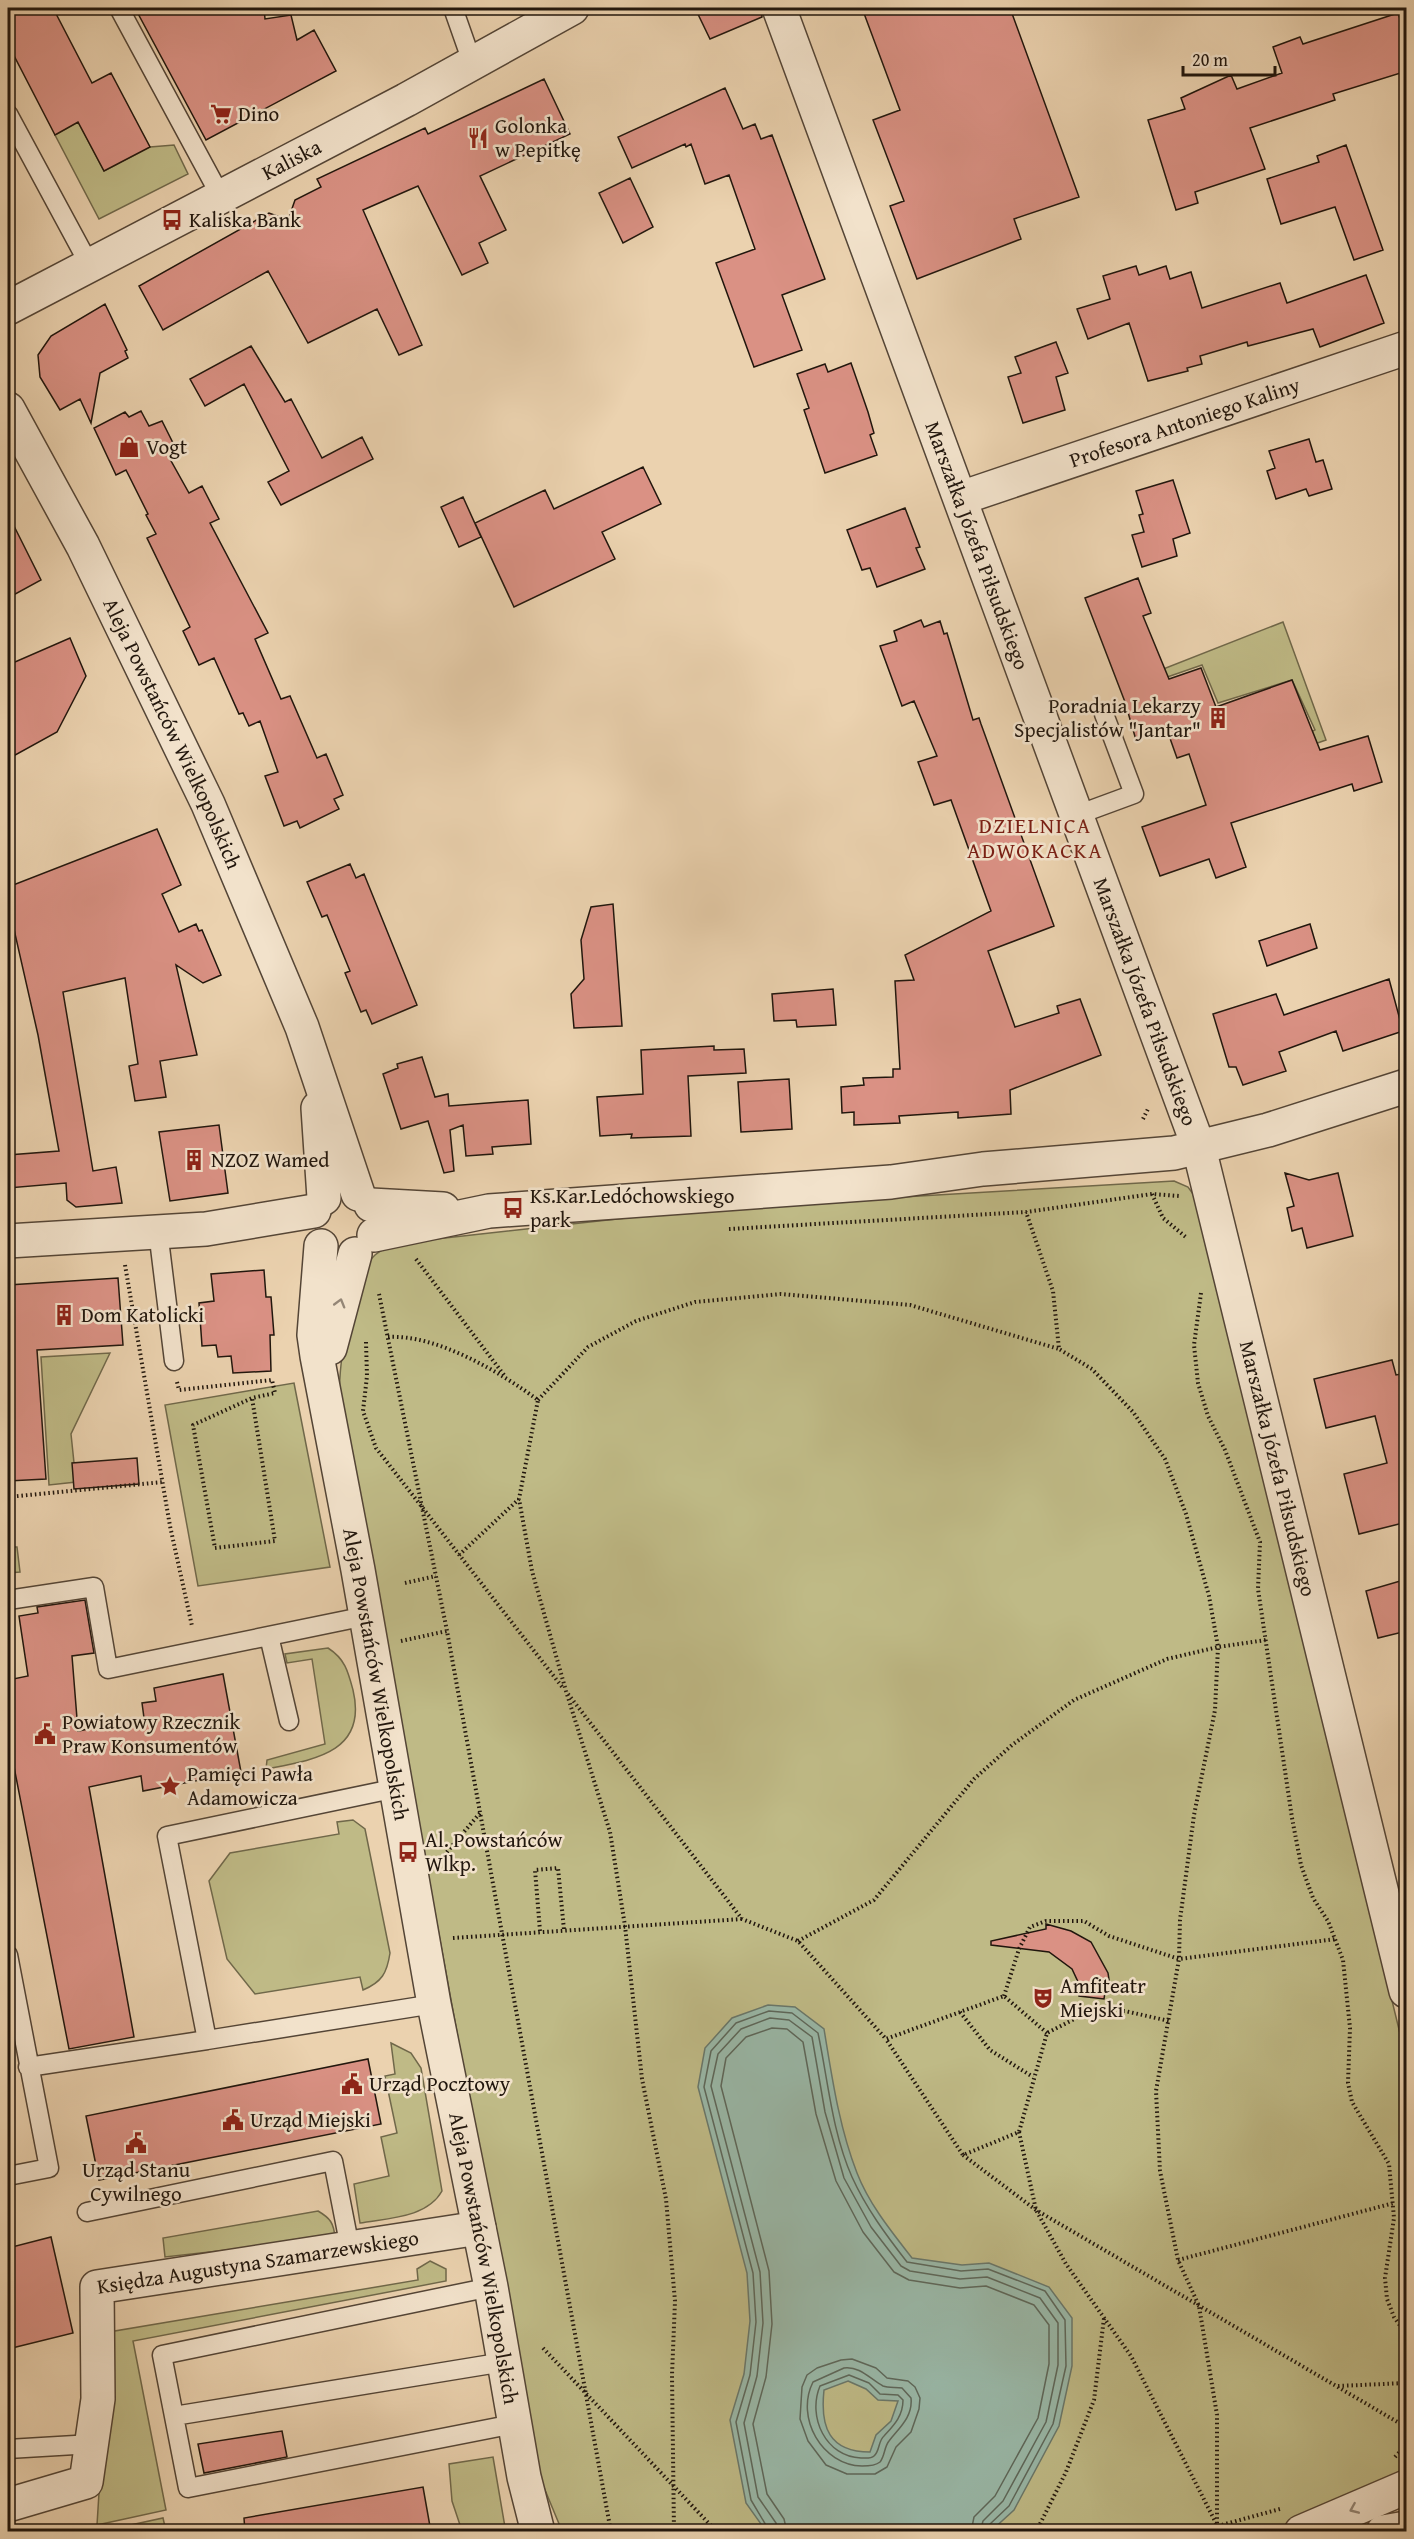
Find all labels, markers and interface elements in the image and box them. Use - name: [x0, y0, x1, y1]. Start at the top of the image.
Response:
- scale bar: [1183, 39, 1274, 77]
- text: 20 m: [1192, 46, 1228, 73]
- place label: Dino: [238, 98, 279, 129]
- supermarket icon: Dino: [209, 102, 233, 126]
- place label: Golonka w Pepitkę: [495, 110, 581, 165]
- restaurant icon: Golonka w Pepitkę: [466, 126, 490, 150]
- street label: Kaliska: [256, 131, 327, 188]
- place label: Kaliska Bank: [189, 204, 301, 235]
- bus stop icon: Kaliska Bank: [160, 208, 184, 232]
- street label: Profesora Antoniego Kaliny: [1065, 369, 1304, 475]
- street label: Marszałka Józefa Piłsudskiego: [918, 417, 1037, 674]
- place label: Vogt: [146, 431, 188, 462]
- shop icon: Vogt: [117, 435, 141, 459]
- street label: Aleja Powstańców Wielkopolskich: [95, 593, 250, 874]
- place label: Poradnia Lekarzy Specjalistów "Jantar": [1014, 690, 1202, 745]
- building icon: Poradnia Lekarzy Specjalistów "Jantar": [1206, 706, 1230, 730]
- district label: DZIELNICA ADWOKACKA: [967, 809, 1103, 866]
- street label: Marszałka Józefa Piłsudskiego: [1086, 873, 1206, 1130]
- place label: NZOZ Wamed: [211, 1144, 330, 1175]
- building icon: NZOZ Wamed: [182, 1148, 206, 1172]
- place label: Ks.Kar.Ledóchowskiego park: [530, 1180, 734, 1235]
- bus stop icon: Ks.Kar.Ledóchowskiego park: [501, 1196, 525, 1220]
- place label: Dom Katolicki: [81, 1299, 204, 1330]
- one-way arrow: [333, 1299, 346, 1309]
- building icon: Dom Katolicki: [52, 1303, 76, 1327]
- street label: Marszałka Józefa Piłsudskiego: [1232, 1337, 1325, 1600]
- street label: Aleja Powstańców Wielkopolskich: [335, 1525, 418, 1823]
- place label: Powiatowy Rzecznik Praw Konsumentów: [62, 1706, 241, 1761]
- public building icon: Powiatowy Rzecznik Praw Konsumentów: [33, 1722, 57, 1746]
- place label: Pamięci Pawła Adamowicza: [187, 1758, 313, 1813]
- place icon: Pamięci Pawła Adamowicza: [158, 1774, 182, 1798]
- place label: Al. Powstańców Wlkp.: [425, 1824, 562, 1879]
- bus stop icon: Al. Powstańców Wlkp.: [396, 1840, 420, 1864]
- place label: Amfiteatr Miejski: [1060, 1970, 1146, 2025]
- theatre icon: Amfiteatr Miejski: [1031, 1986, 1055, 2010]
- place label: Urząd Pocztowy: [369, 2068, 511, 2099]
- public building icon: Urząd Pocztowy: [340, 2072, 364, 2096]
- place label: Urząd Miejski: [250, 2104, 371, 2135]
- public building icon: Urząd Miejski: [221, 2108, 245, 2132]
- street label: Aleja Powstańców Wielkopolskich: [441, 2109, 527, 2407]
- public building icon: Urząd Stanu Cywilnego: [124, 2131, 148, 2155]
- place label: Urząd Stanu Cywilnego: [82, 2154, 191, 2209]
- street label: Księdza Augustyna Szamarzewskiego: [95, 2222, 421, 2302]
- one-way arrow: [1349, 2502, 1360, 2514]

